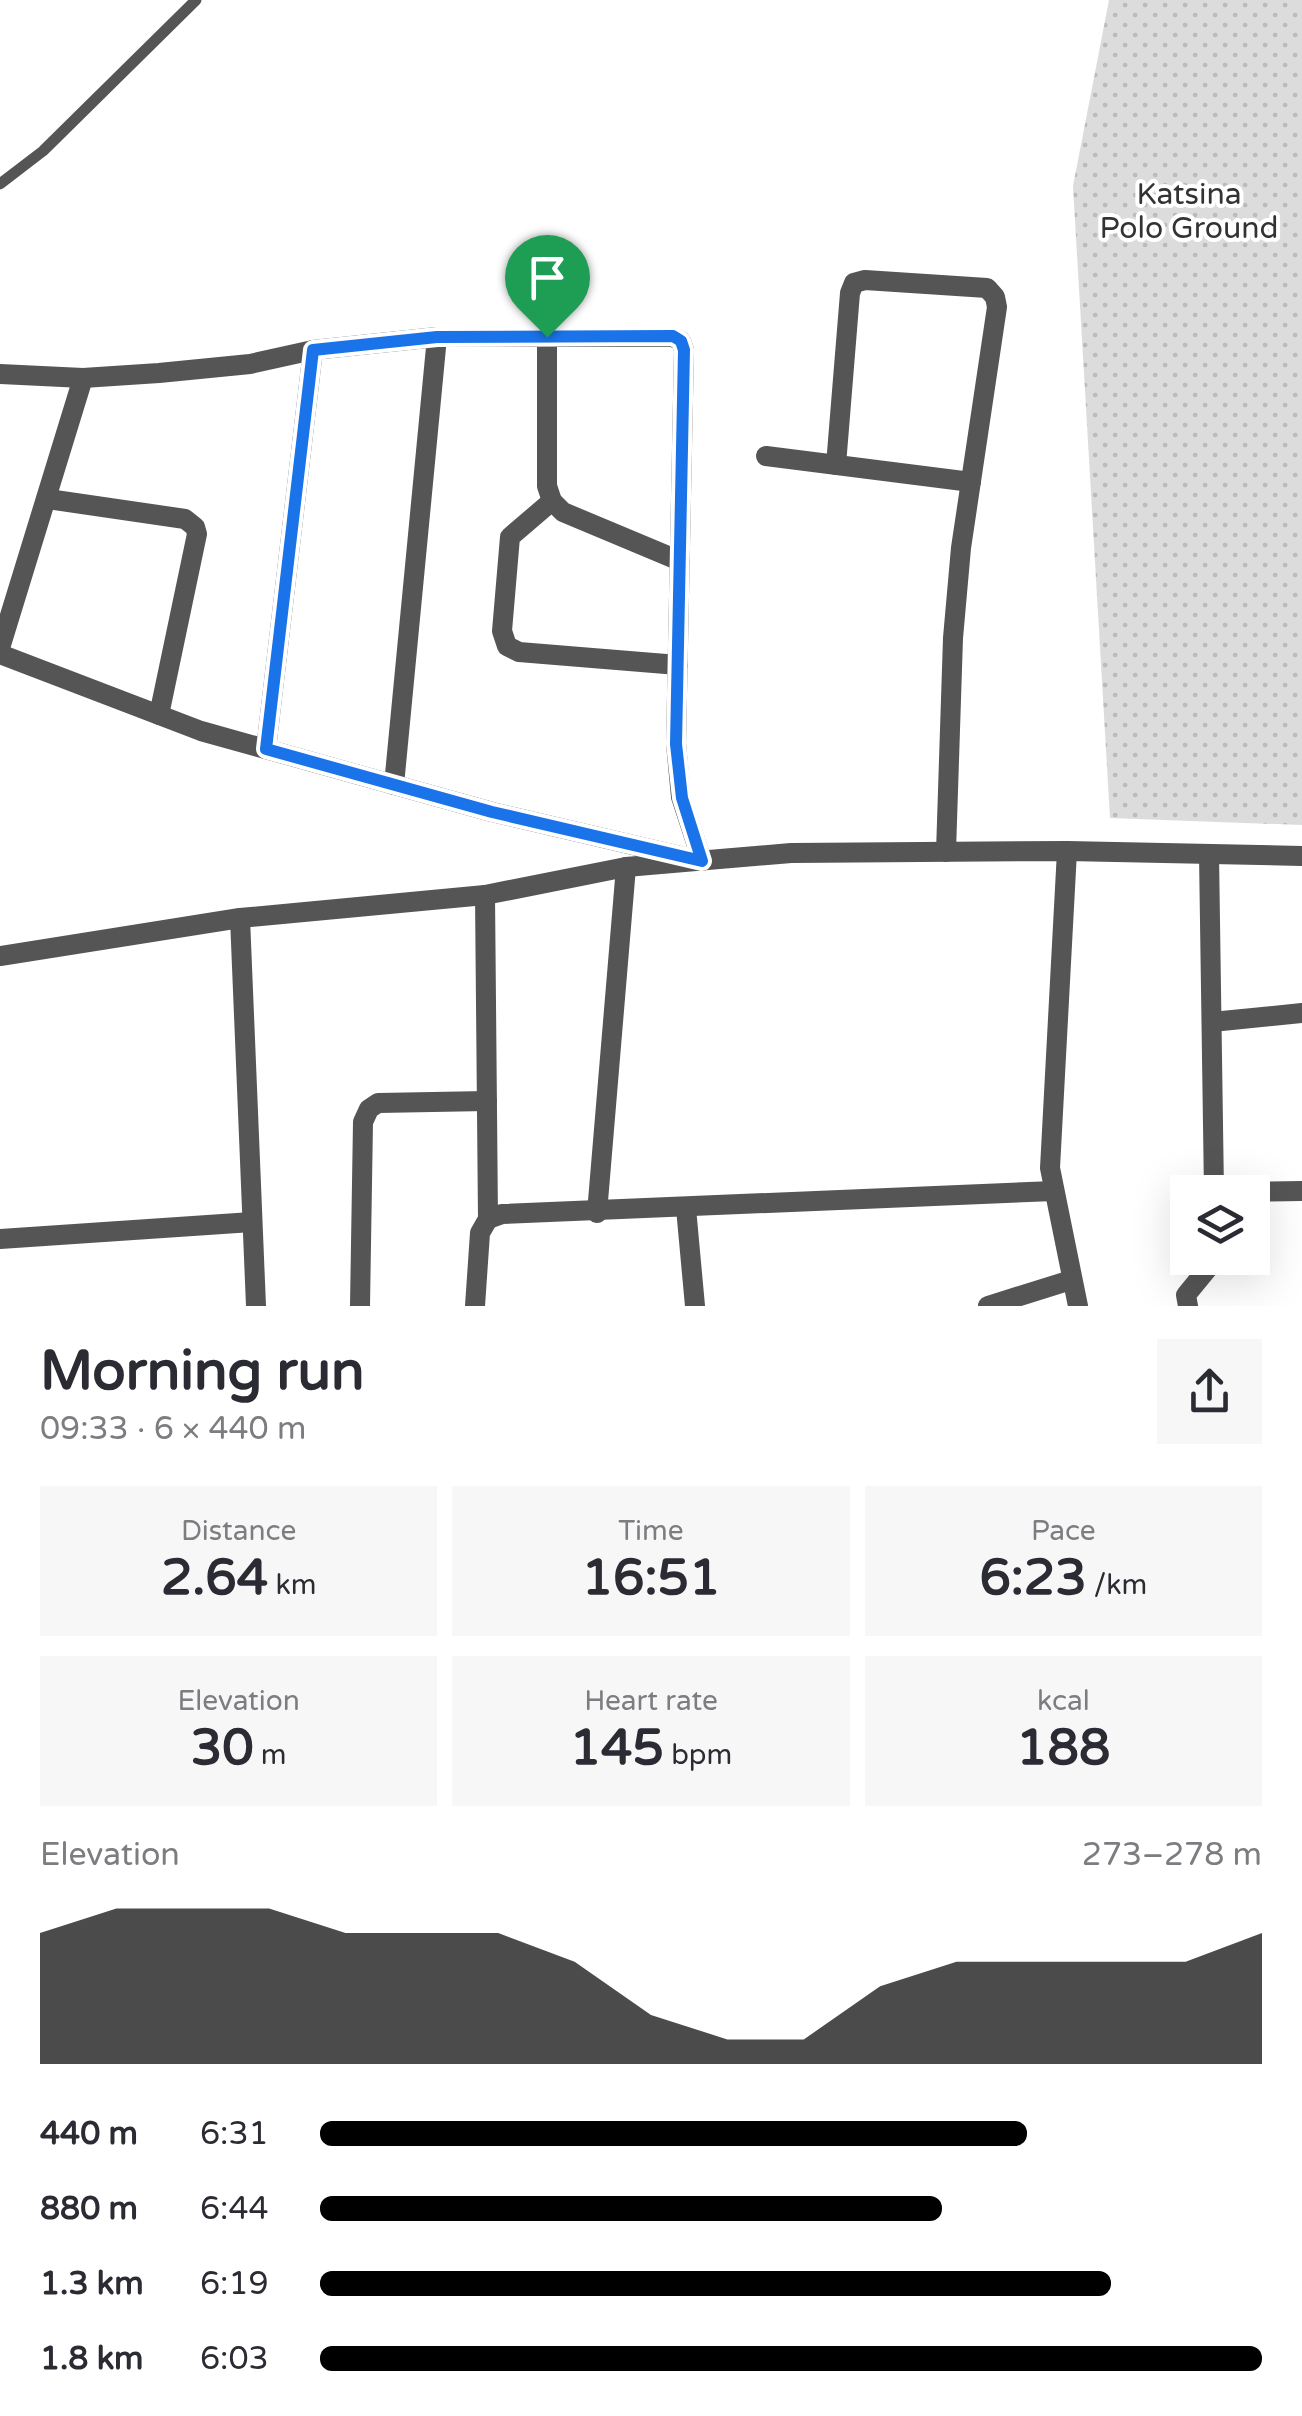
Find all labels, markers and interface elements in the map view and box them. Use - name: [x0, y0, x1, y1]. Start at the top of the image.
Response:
- park label: Katsina Polo Ground: [1100, 176, 1278, 247]
- pin: [505, 235, 590, 338]
- icon: arrive: [520, 250, 575, 305]
- map controls: [1170, 1175, 1270, 1275]
- button: layers: [1170, 1175, 1270, 1275]
- text: Morning run: [40, 1339, 365, 1405]
- button: share: [1157, 1339, 1262, 1444]
- text: 09:33 · 6 × 440 m: [40, 1410, 306, 1448]
- text: Distance: [181, 1514, 296, 1548]
- text: Time: [618, 1514, 684, 1548]
- text: Pace: [1031, 1514, 1096, 1548]
- text: 2.64: [161, 1548, 268, 1608]
- text: 16:51: [582, 1548, 720, 1608]
- text: 6:23: [979, 1548, 1087, 1608]
- text: km: [268, 1568, 316, 1602]
- text: /km: [1087, 1568, 1147, 1602]
- text: Elevation: [177, 1684, 300, 1718]
- text: Heart rate: [584, 1684, 718, 1718]
- text: kcal: [1037, 1684, 1090, 1718]
- text: 30: [191, 1718, 254, 1778]
- text: 145: [570, 1718, 664, 1778]
- text: 188: [1016, 1718, 1110, 1778]
- text: m: [254, 1738, 287, 1772]
- text: bpm: [664, 1738, 732, 1772]
- text: Elevation: [40, 1836, 180, 1874]
- text: 273–278 m: [1082, 1836, 1262, 1874]
- text: 440 m: [40, 2115, 138, 2153]
- text: 6:31: [200, 2115, 269, 2153]
- text: 880 m: [40, 2190, 138, 2228]
- text: 6:44: [200, 2190, 269, 2228]
- text: 1.3 km: [40, 2265, 144, 2303]
- text: 6:19: [200, 2265, 269, 2303]
- text: 1.8 km: [40, 2340, 144, 2378]
- text: 6:03: [200, 2340, 269, 2378]

